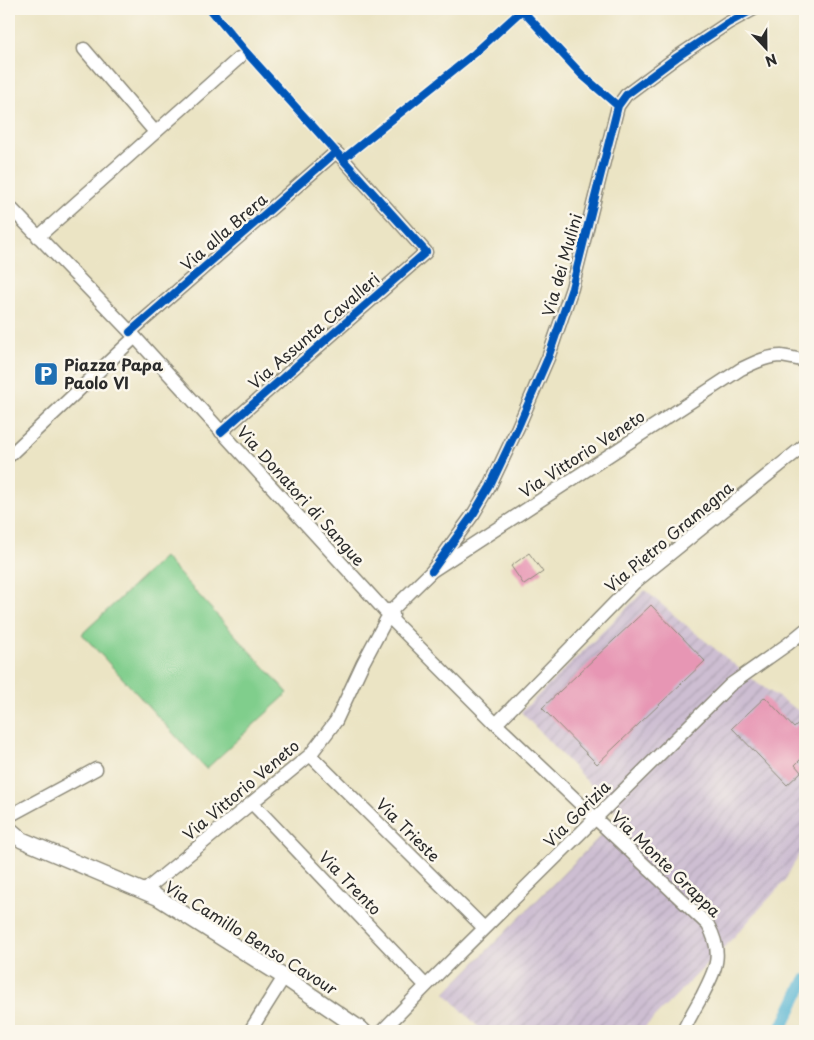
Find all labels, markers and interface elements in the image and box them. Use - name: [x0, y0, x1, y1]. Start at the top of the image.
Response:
- north arrow: [742, 22, 792, 72]
- text: N: [762, 49, 780, 72]
- street label: Via alla Brera: [175, 187, 272, 276]
- street label: Via dei Mulini: [535, 210, 587, 319]
- street label: Via Assunta Cavalleri: [242, 266, 384, 394]
- place label: Piazza Papa Paolo VI: [64, 352, 164, 394]
- parking icon: Piazza Papa Paolo VI: [33, 361, 59, 387]
- street label: Via Vittorio Veneto: [514, 403, 649, 503]
- street label: Via Donatori di Sangue: [232, 420, 371, 571]
- street label: Via Pietro Gramegna: [599, 475, 738, 597]
- street label: Via Vittorio Veneto: [177, 733, 304, 845]
- street label: Via Gorizia: [537, 774, 615, 852]
- street label: Via Trieste: [371, 792, 446, 867]
- street label: Via Monte Grappa: [606, 804, 727, 923]
- street label: Via Trento: [314, 845, 388, 920]
- street label: Via Camillo Benso Cavour: [161, 874, 343, 1000]

